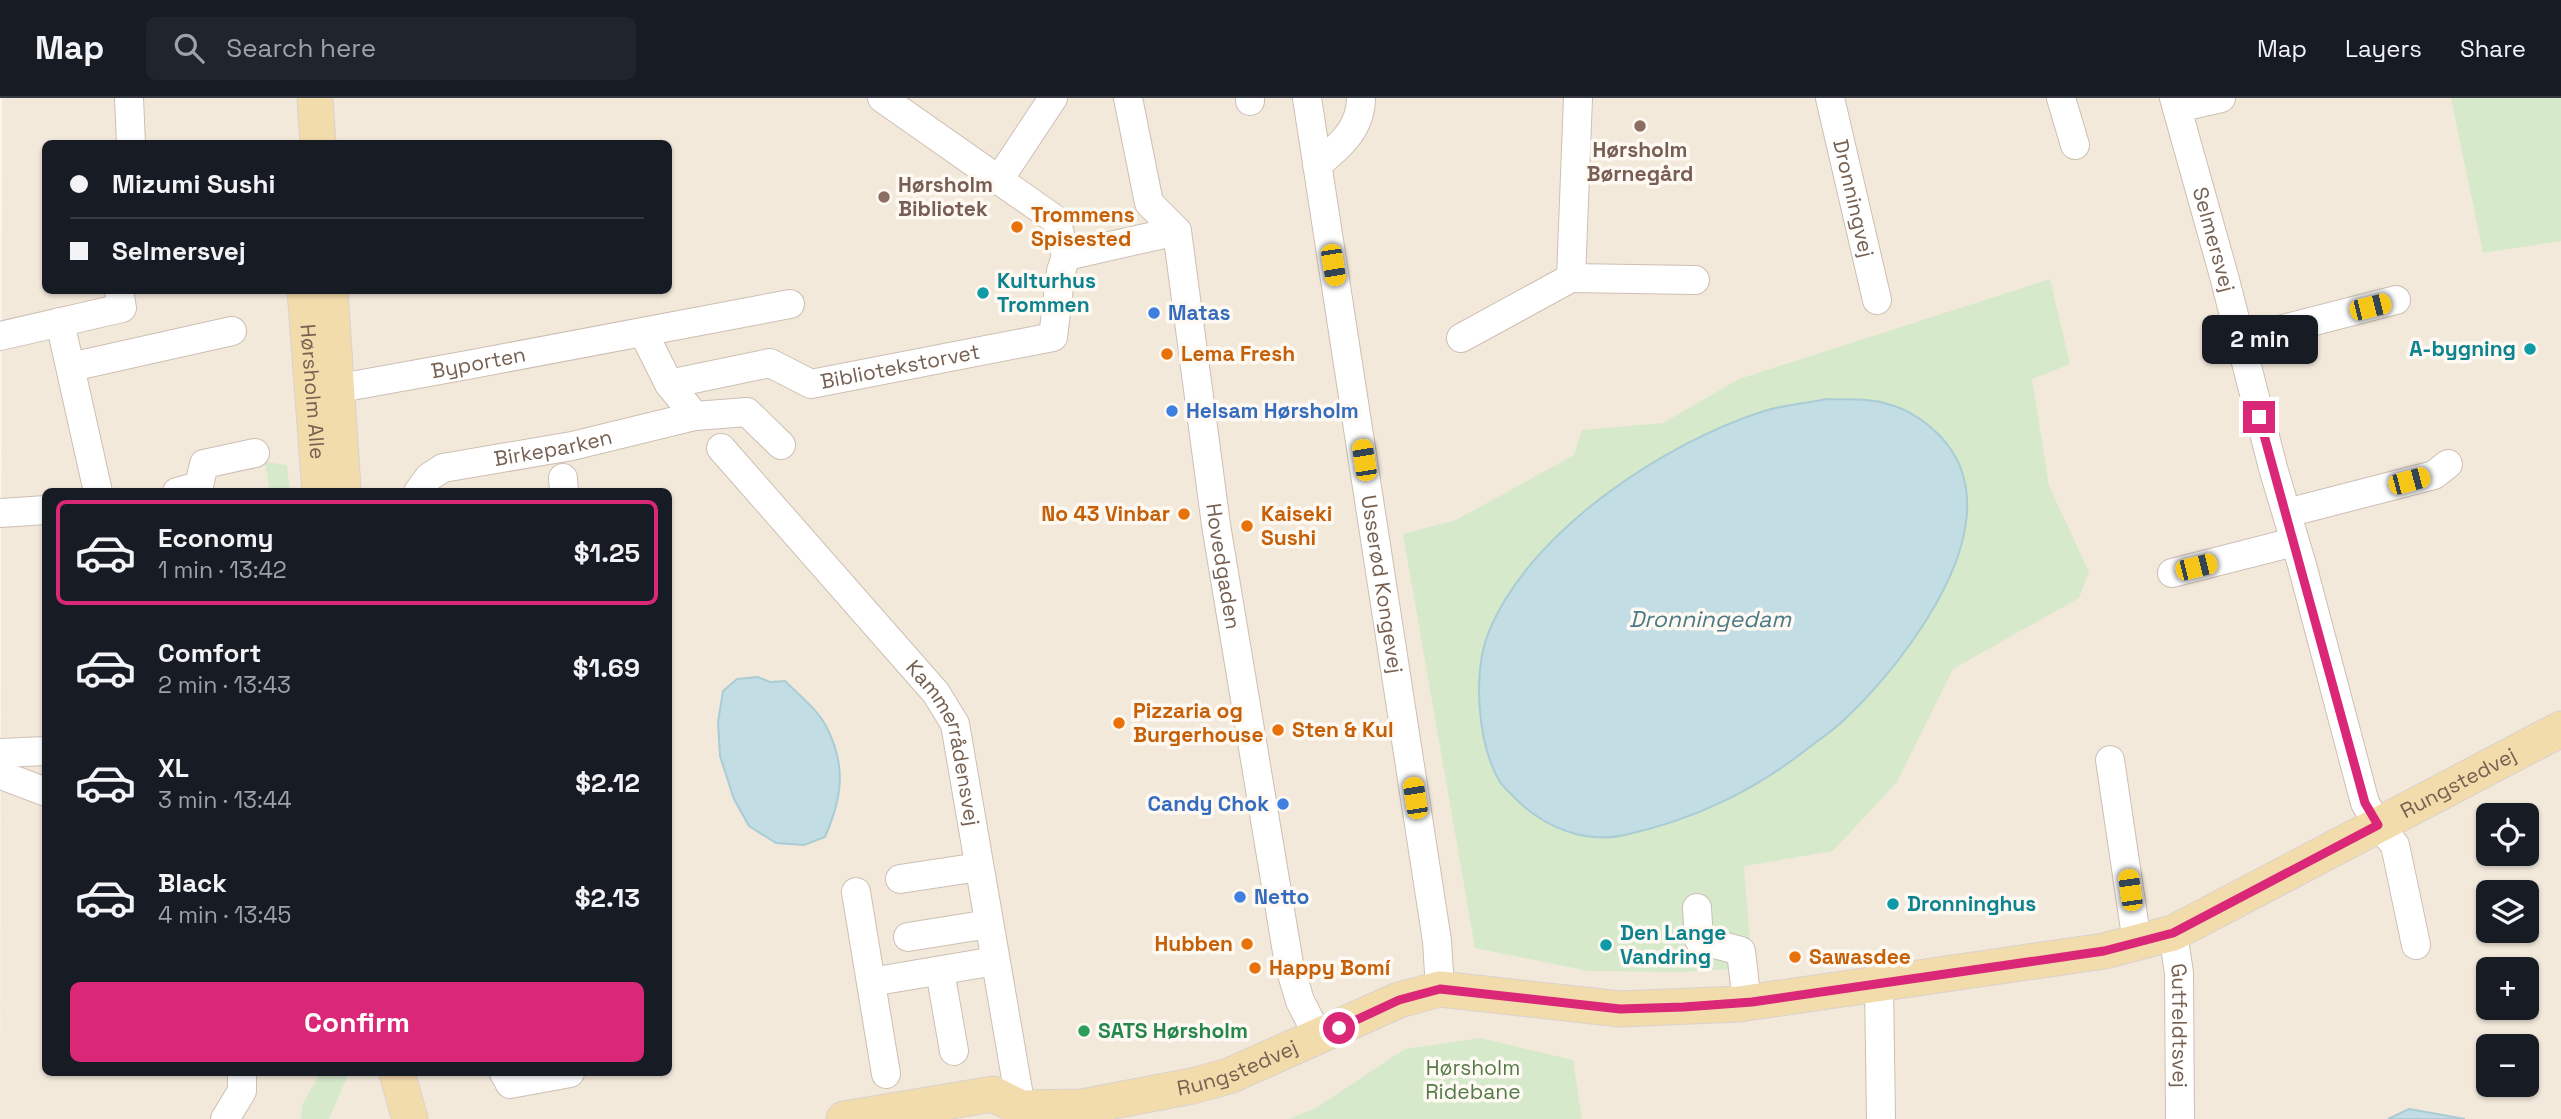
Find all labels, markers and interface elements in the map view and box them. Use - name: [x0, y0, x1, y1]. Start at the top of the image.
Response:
- search box: [146, 17, 636, 80]
- text: Map: [35, 27, 104, 69]
- icon: search: [170, 29, 208, 67]
- text: Search here: [226, 31, 376, 65]
- text: Map: [2257, 33, 2307, 64]
- text: Layers: [2345, 33, 2422, 64]
- text: Share: [2460, 33, 2526, 64]
- marker: Hørsholm Børnegård: [1632, 118, 1648, 134]
- place label: Hørsholm Børnegård: [1586, 136, 1694, 187]
- street label: Dronningvej: [1827, 137, 1881, 260]
- text: Mizumi Sushi: [112, 167, 275, 201]
- place label: Hørsholm Bibliotek: [898, 171, 993, 222]
- street label: Selmersvej: [2187, 184, 2242, 295]
- marker: Hørsholm Bibliotek: [876, 189, 892, 205]
- place label: Trommens Spisested: [1031, 201, 1135, 252]
- marker: Trommens Spisested: [1009, 219, 1025, 235]
- text: Selmersvej: [112, 234, 246, 268]
- car: [1320, 243, 1347, 287]
- place label: Kulturhus Trommen: [997, 267, 1096, 318]
- marker: Kulturhus Trommen: [975, 285, 991, 301]
- car: [2348, 292, 2393, 322]
- place label: Matas: [1168, 299, 1231, 326]
- marker: Matas: [1146, 305, 1162, 321]
- callout: 2 min: [2201, 316, 2317, 364]
- street label: Hørsholm Alle: [295, 323, 332, 460]
- text: 2 min: [2230, 324, 2290, 354]
- place label: A-bygning: [2409, 335, 2516, 362]
- street label: Bibliotekstorvet: [818, 338, 982, 395]
- street label: Byporten: [429, 340, 528, 384]
- place label: Lema Fresh: [1181, 340, 1295, 367]
- marker: A-bygning: [2522, 341, 2538, 357]
- marker: Lema Fresh: [1159, 346, 1175, 362]
- place label: Helsam Hørsholm: [1186, 397, 1359, 424]
- route end: [2243, 401, 2275, 433]
- marker: Helsam Hørsholm: [1164, 403, 1180, 419]
- street label: Birkeparken: [492, 423, 615, 472]
- car: [1351, 438, 1378, 482]
- car: [2386, 465, 2433, 497]
- street label: Usserød Kongevej: [1355, 493, 1410, 675]
- place label: No 43 Vinbar: [1041, 500, 1170, 527]
- place label: Kaiseki Sushi: [1261, 500, 1332, 551]
- street label: Hovedgaden: [1200, 501, 1247, 631]
- marker: No 43 Vinbar: [1176, 506, 1192, 522]
- marker: Kaiseki Sushi: [1239, 518, 1255, 534]
- icon: car: [74, 521, 137, 584]
- text: Economy: [158, 521, 274, 555]
- text: $1.25: [574, 536, 640, 570]
- car: [2174, 552, 2219, 582]
- text: 1 min · 13:42: [158, 555, 287, 585]
- water label: Dronningedam: [1629, 604, 1792, 634]
- icon: car: [74, 636, 137, 699]
- text: Comfort: [158, 636, 261, 670]
- text: $1.69: [573, 651, 640, 685]
- street label: Kammerrådensvej: [900, 654, 986, 828]
- text: 2 min · 13:43: [158, 670, 291, 700]
- place label: Pizzaria og Burgerhouse: [1133, 697, 1264, 748]
- marker: Pizzaria og Burgerhouse: [1111, 715, 1127, 731]
- place label: Sten & Kul: [1292, 716, 1393, 743]
- marker: Sten & Kul: [1270, 722, 1286, 738]
- street label: Rungstedvej: [2395, 741, 2521, 824]
- icon: car: [74, 751, 137, 814]
- text: XL: [158, 751, 189, 785]
- text: $2.12: [575, 766, 640, 800]
- car: [1402, 776, 1429, 820]
- text: 3 min · 13:44: [158, 785, 292, 815]
- place label: Candy Chok: [1148, 790, 1269, 817]
- marker: Candy Chok: [1275, 796, 1291, 812]
- map controls: [2476, 803, 2539, 1097]
- button: locate: [2476, 803, 2539, 866]
- icon: car: [74, 866, 137, 929]
- text: Black: [158, 866, 227, 900]
- car: [2117, 868, 2144, 912]
- button: layers: [2476, 880, 2539, 943]
- text: $2.13: [575, 881, 640, 915]
- place label: Netto: [1254, 883, 1309, 910]
- marker: Netto: [1232, 889, 1248, 905]
- place label: Dronninghus: [1907, 890, 2036, 917]
- marker: Dronninghus: [1885, 896, 1901, 912]
- text: 4 min · 13:45: [158, 900, 291, 930]
- place label: Den Lange Vandring: [1620, 919, 1726, 970]
- place label: Hubben: [1154, 930, 1233, 957]
- marker: Hubben: [1239, 936, 1255, 952]
- marker: Den Lange Vandring: [1598, 937, 1614, 953]
- place label: Sawasdee: [1809, 943, 1911, 970]
- marker: Sawasdee: [1787, 949, 1803, 965]
- place label: Happy Bomí: [1269, 954, 1391, 981]
- button: +: [2476, 957, 2539, 1020]
- marker: Happy Bomí: [1247, 960, 1263, 976]
- street label: Gutfeldtsvej: [2165, 961, 2194, 1088]
- button: Confirm: [70, 982, 644, 1062]
- route start: [1323, 1012, 1355, 1044]
- place label: SATS Hørsholm: [1098, 1017, 1248, 1044]
- marker: SATS Hørsholm: [1076, 1023, 1092, 1039]
- street label: Rungstedvej: [1175, 1033, 1302, 1102]
- button: −: [2476, 1034, 2539, 1097]
- park label: Hørsholm Ridebane: [1425, 1054, 1521, 1105]

